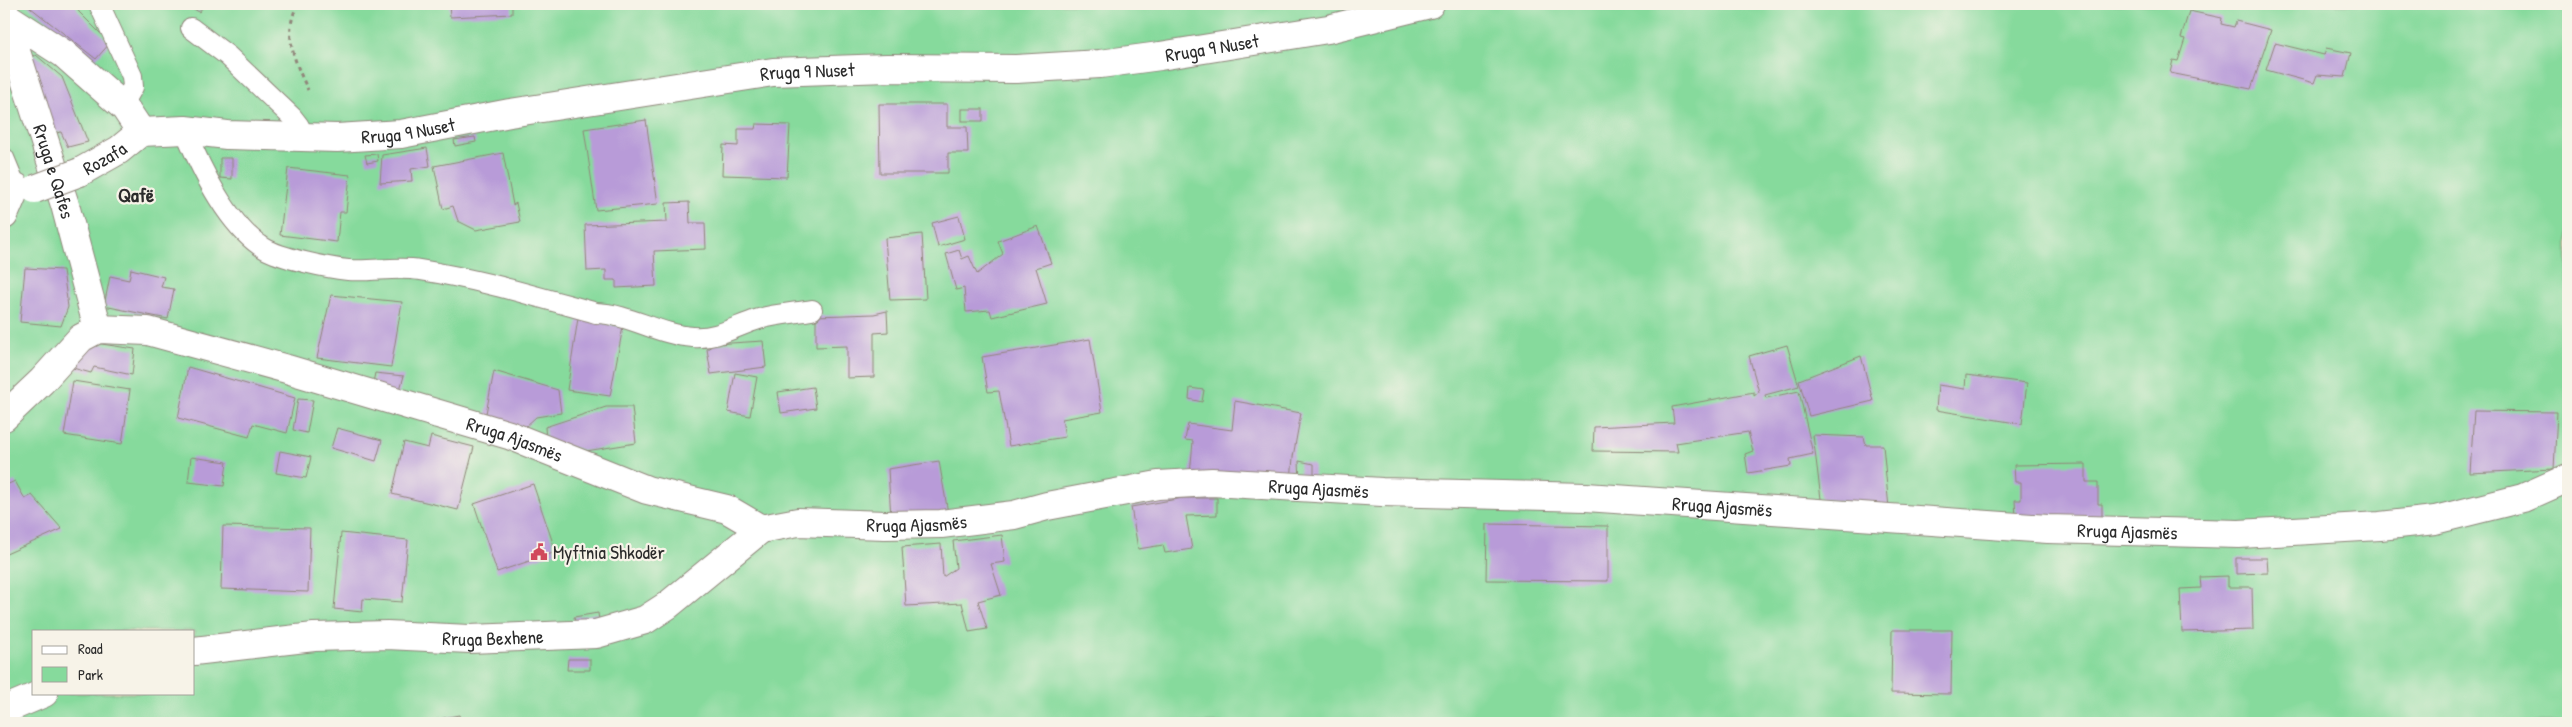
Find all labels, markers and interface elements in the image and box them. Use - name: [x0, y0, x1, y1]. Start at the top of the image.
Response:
- street label: Rruga 9 Nuset: [1163, 27, 1261, 68]
- street label: Rruga 9 Nuset: [758, 56, 855, 87]
- street label: Rruga 9 Nuset: [361, 111, 458, 149]
- street label: Rruga e Qafes: [27, 121, 81, 221]
- street label: Rozafa: [78, 136, 133, 181]
- district label: Qafë: [118, 181, 154, 208]
- street label: Rruga Ajasmës: [464, 410, 567, 468]
- street label: Rruga Ajasmës: [1268, 472, 1369, 504]
- street label: Rruga Ajasmës: [1671, 490, 1773, 523]
- street label: Rruga Ajasmës: [866, 508, 968, 538]
- street label: Rruga Ajasmës: [2077, 517, 2178, 545]
- place label: Myftnia Shkodër: [553, 539, 666, 565]
- public building icon: Myftnia Shkodër: [529, 542, 549, 562]
- street label: Rruga Bexhene: [442, 623, 545, 652]
- legend: [32, 630, 195, 694]
- text: Road: [78, 638, 103, 659]
- text: Park: [78, 664, 103, 685]

